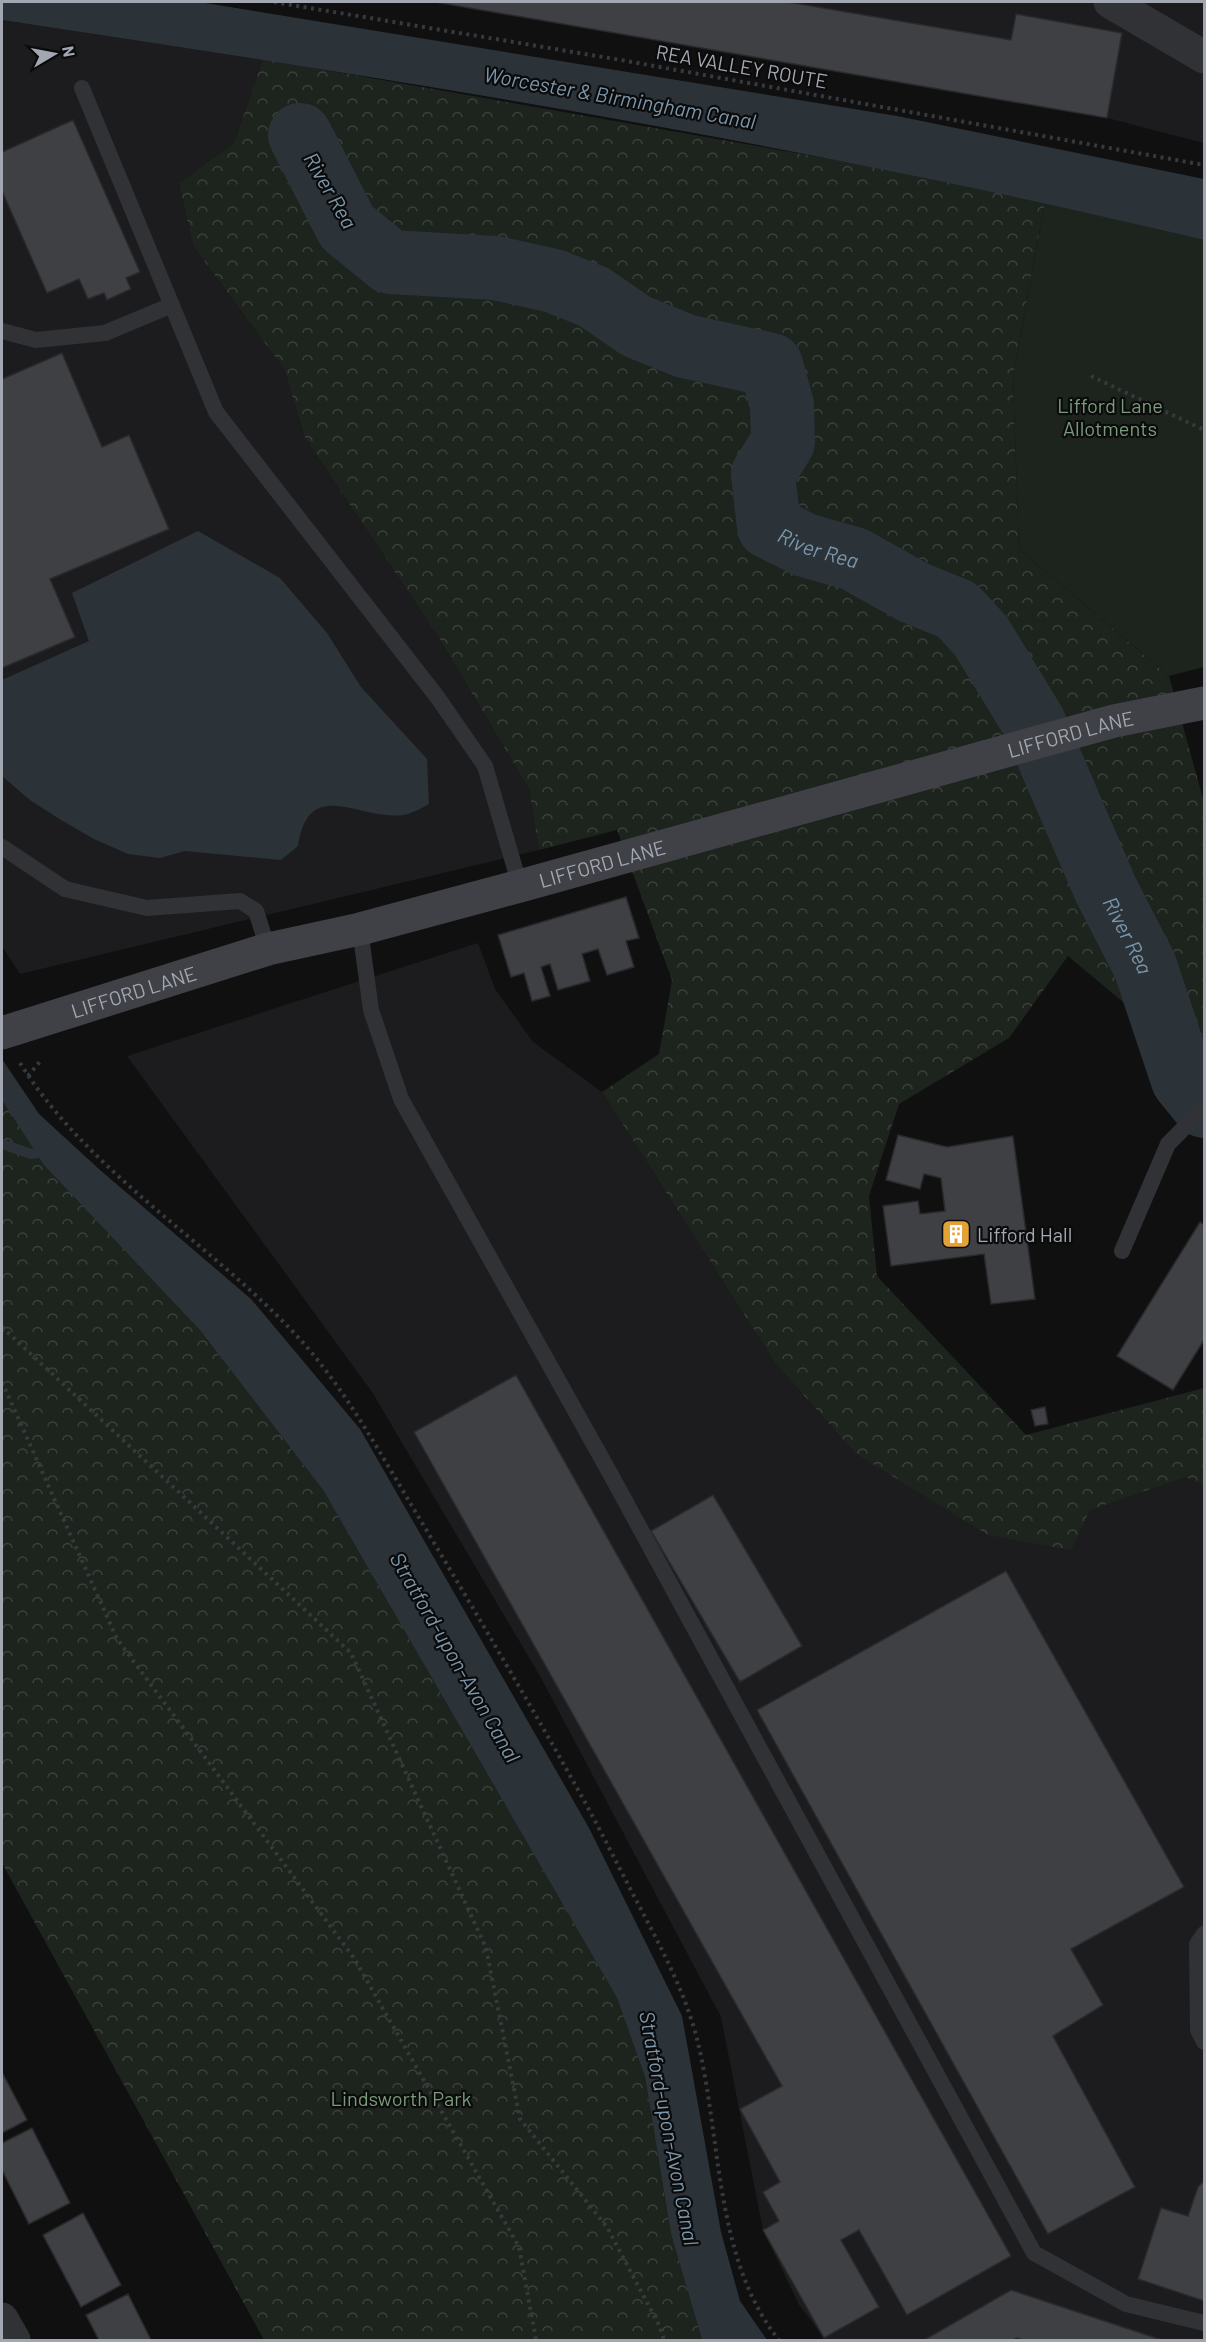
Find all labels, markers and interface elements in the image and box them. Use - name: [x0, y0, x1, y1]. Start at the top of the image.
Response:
- north arrow: [24, 24, 84, 84]
- street label: REA VALLEY ROUTE: [654, 39, 830, 93]
- text: N: [59, 44, 80, 58]
- water label: Worcester & Birmingham Canal: [482, 61, 758, 133]
- water label: River Rea: [299, 147, 363, 233]
- park label: Lifford Lane Allotments: [1057, 393, 1163, 440]
- water label: River Rea: [774, 521, 862, 572]
- street label: LIFFORD LANE: [1005, 705, 1136, 762]
- street label: LIFFORD LANE: [536, 834, 668, 892]
- water label: River Rea: [1099, 892, 1159, 977]
- street label: LIFFORD LANE: [68, 960, 199, 1022]
- building icon: Lifford Hall: [940, 1218, 972, 1250]
- place label: Lifford Hall: [977, 1222, 1072, 1246]
- water label: Stratford-upon-Avon Canal: [386, 1548, 527, 1767]
- water label: Stratford-upon-Avon Canal: [635, 2009, 705, 2248]
- park label: Lindsworth Park: [331, 2086, 471, 2110]

